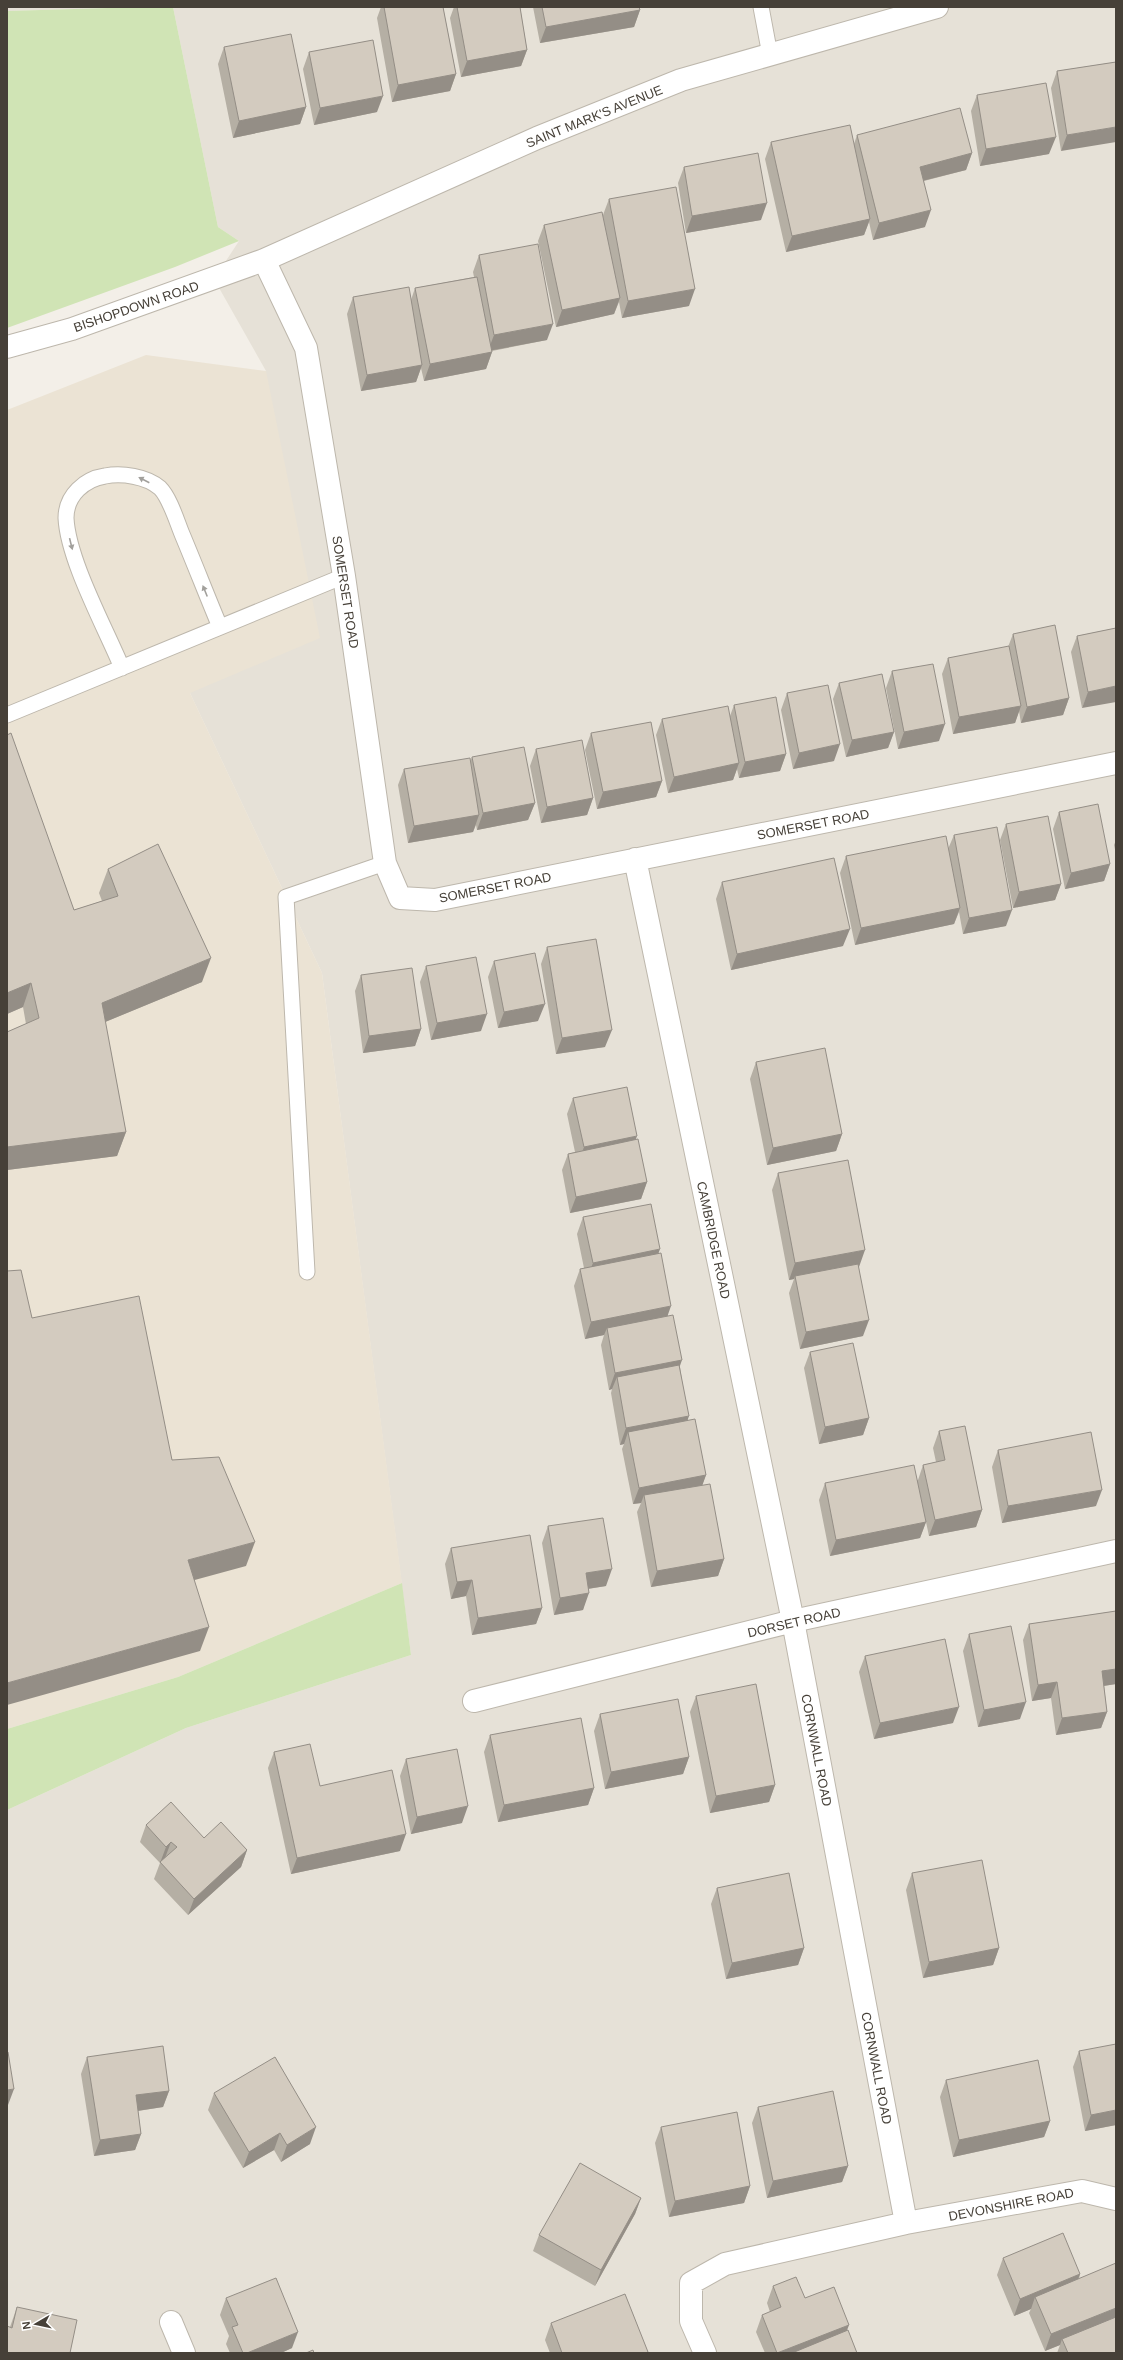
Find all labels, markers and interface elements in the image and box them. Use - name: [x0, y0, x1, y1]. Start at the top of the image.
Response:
- street label: SAINT MARK'S AVENUE: [524, 82, 665, 151]
- street label: BISHOPDOWN ROAD: [72, 278, 201, 335]
- one-way arrow: [138, 477, 150, 483]
- street label: SOMERSET ROAD: [329, 535, 362, 649]
- one-way arrow: [68, 538, 74, 550]
- one-way arrow: [202, 584, 208, 596]
- street label: SOMERSET ROAD: [756, 806, 870, 843]
- street label: SOMERSET ROAD: [438, 869, 552, 906]
- street label: CAMBRIDGE ROAD: [694, 1180, 733, 1300]
- street label: DORSET ROAD: [746, 1604, 842, 1640]
- street label: CORNWALL ROAD: [798, 1693, 835, 1807]
- street label: CORNWALL ROAD: [858, 2011, 895, 2125]
- street label: DEVONSHIRE ROAD: [947, 2185, 1075, 2224]
- north arrow: [16, 2304, 56, 2344]
- text: N: [20, 2321, 33, 2330]

